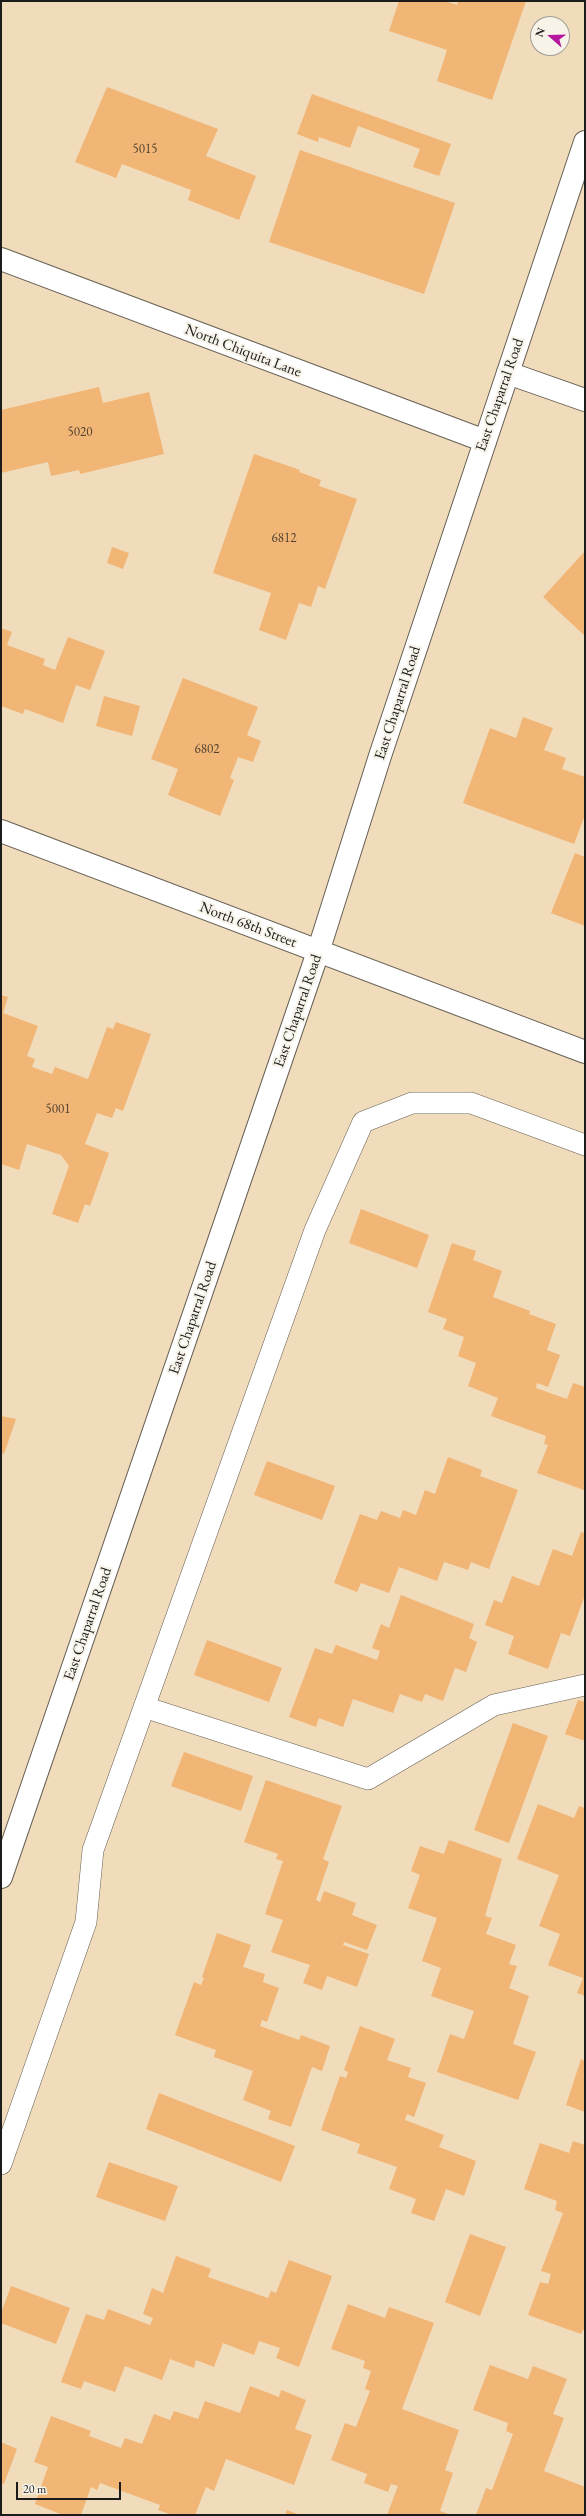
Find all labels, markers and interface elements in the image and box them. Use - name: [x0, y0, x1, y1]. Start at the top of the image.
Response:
- north arrow: [530, 16, 570, 56]
- text: N: [532, 26, 548, 39]
- house number: 5015: [133, 141, 157, 157]
- street label: North Chiquita Lane: [182, 320, 304, 382]
- street label: East Chaparral Road: [472, 336, 528, 454]
- house number: 5020: [68, 424, 92, 440]
- house number: 6812: [272, 530, 296, 546]
- street label: East Chaparral Road: [371, 644, 425, 762]
- house number: 6802: [195, 741, 219, 757]
- street label: North 68th Street: [197, 898, 299, 952]
- street label: East Chaparral Road: [270, 952, 326, 1070]
- house number: 5001: [46, 1101, 70, 1117]
- street label: East Chaparral Road: [165, 1259, 221, 1377]
- street label: East Chaparral Road: [60, 1565, 116, 1683]
- scale bar: [18, 2474, 123, 2500]
- text: 20 m: [23, 2481, 46, 2497]

